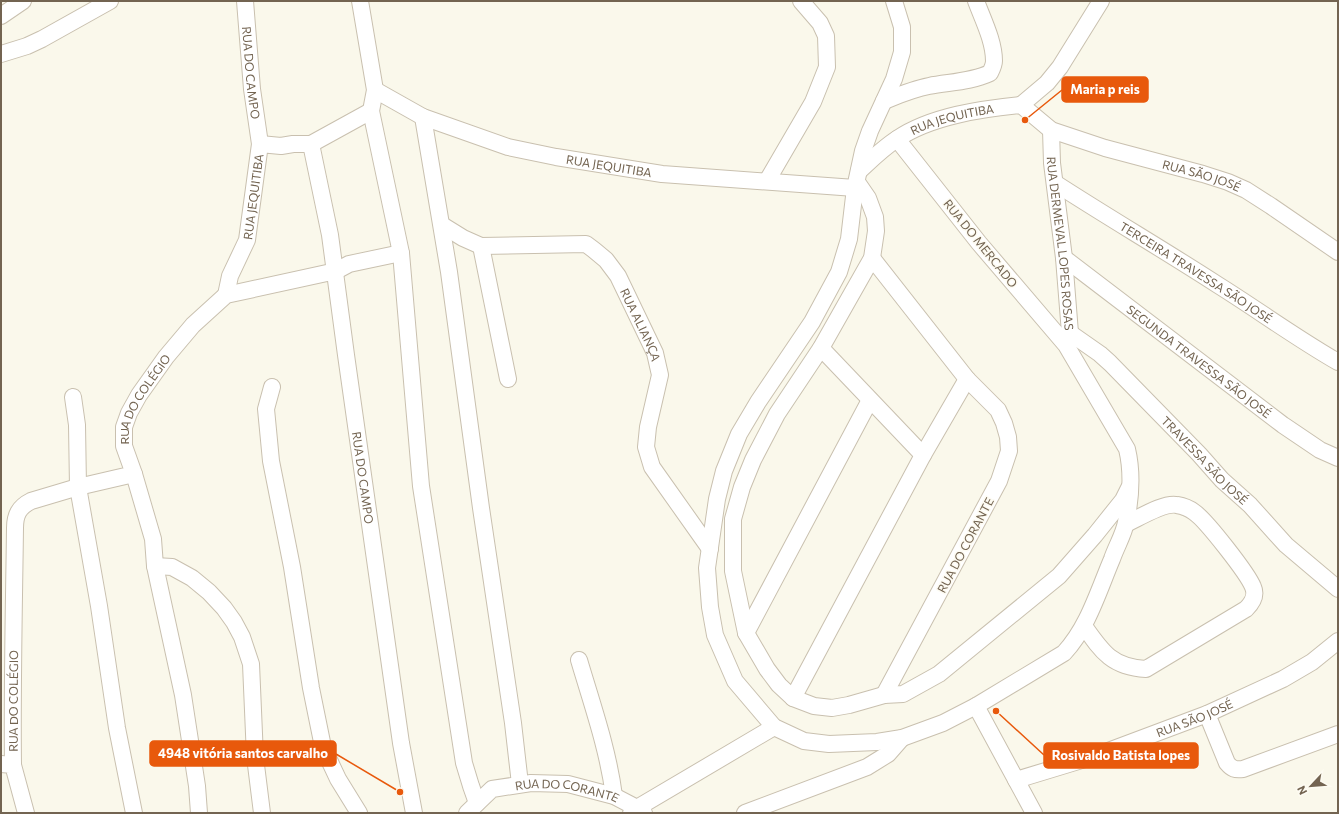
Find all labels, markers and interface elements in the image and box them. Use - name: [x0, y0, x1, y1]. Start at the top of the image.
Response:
- street label: RUA DO CAMPO: [240, 26, 263, 120]
- callout: Maria p reis: [1062, 77, 1148, 102]
- text: Maria p reis: [1070, 81, 1140, 97]
- street label: RUA JEQUITIBA: [908, 101, 995, 137]
- street label: RUA JEQUITIBA: [565, 152, 653, 179]
- street label: RUA JEQUITIBA: [240, 153, 266, 240]
- street label: RUA DERMEVAL LOPES ROSAS: [1045, 156, 1077, 331]
- street label: RUA SÃO JOSÉ: [1161, 157, 1243, 194]
- street label: RUA DO MERCADO: [941, 196, 1021, 290]
- street label: TERCEIRA TRAVESSA SÃO JOSÉ: [1117, 219, 1275, 326]
- street label: RUA ALIANÇA: [618, 286, 664, 362]
- street label: SEGUNDA TRAVESSA SÃO JOSÉ: [1124, 302, 1274, 421]
- street label: RUA DO COLÉGIO: [117, 351, 173, 445]
- street label: TRAVESSA SÃO JOSÉ: [1159, 413, 1251, 507]
- street label: RUA DO CAMPO: [350, 431, 377, 525]
- street label: RUA DO CORANTE: [934, 495, 996, 595]
- street label: RUA DO COLÉGIO: [6, 650, 20, 752]
- street label: RUA SÃO JOSÉ: [1154, 696, 1235, 739]
- callout: 4948 vitória santos carvalho: [150, 741, 336, 766]
- callout: Rosivaldo Batista lopes: [1044, 743, 1198, 768]
- text: 4948 vitória santos carvalho: [158, 745, 328, 761]
- text: Rosivaldo Batista lopes: [1052, 747, 1190, 763]
- north arrow: [1291, 766, 1331, 806]
- street label: RUA DO CORANTE: [514, 776, 622, 805]
- text: N: [1294, 784, 1309, 797]

